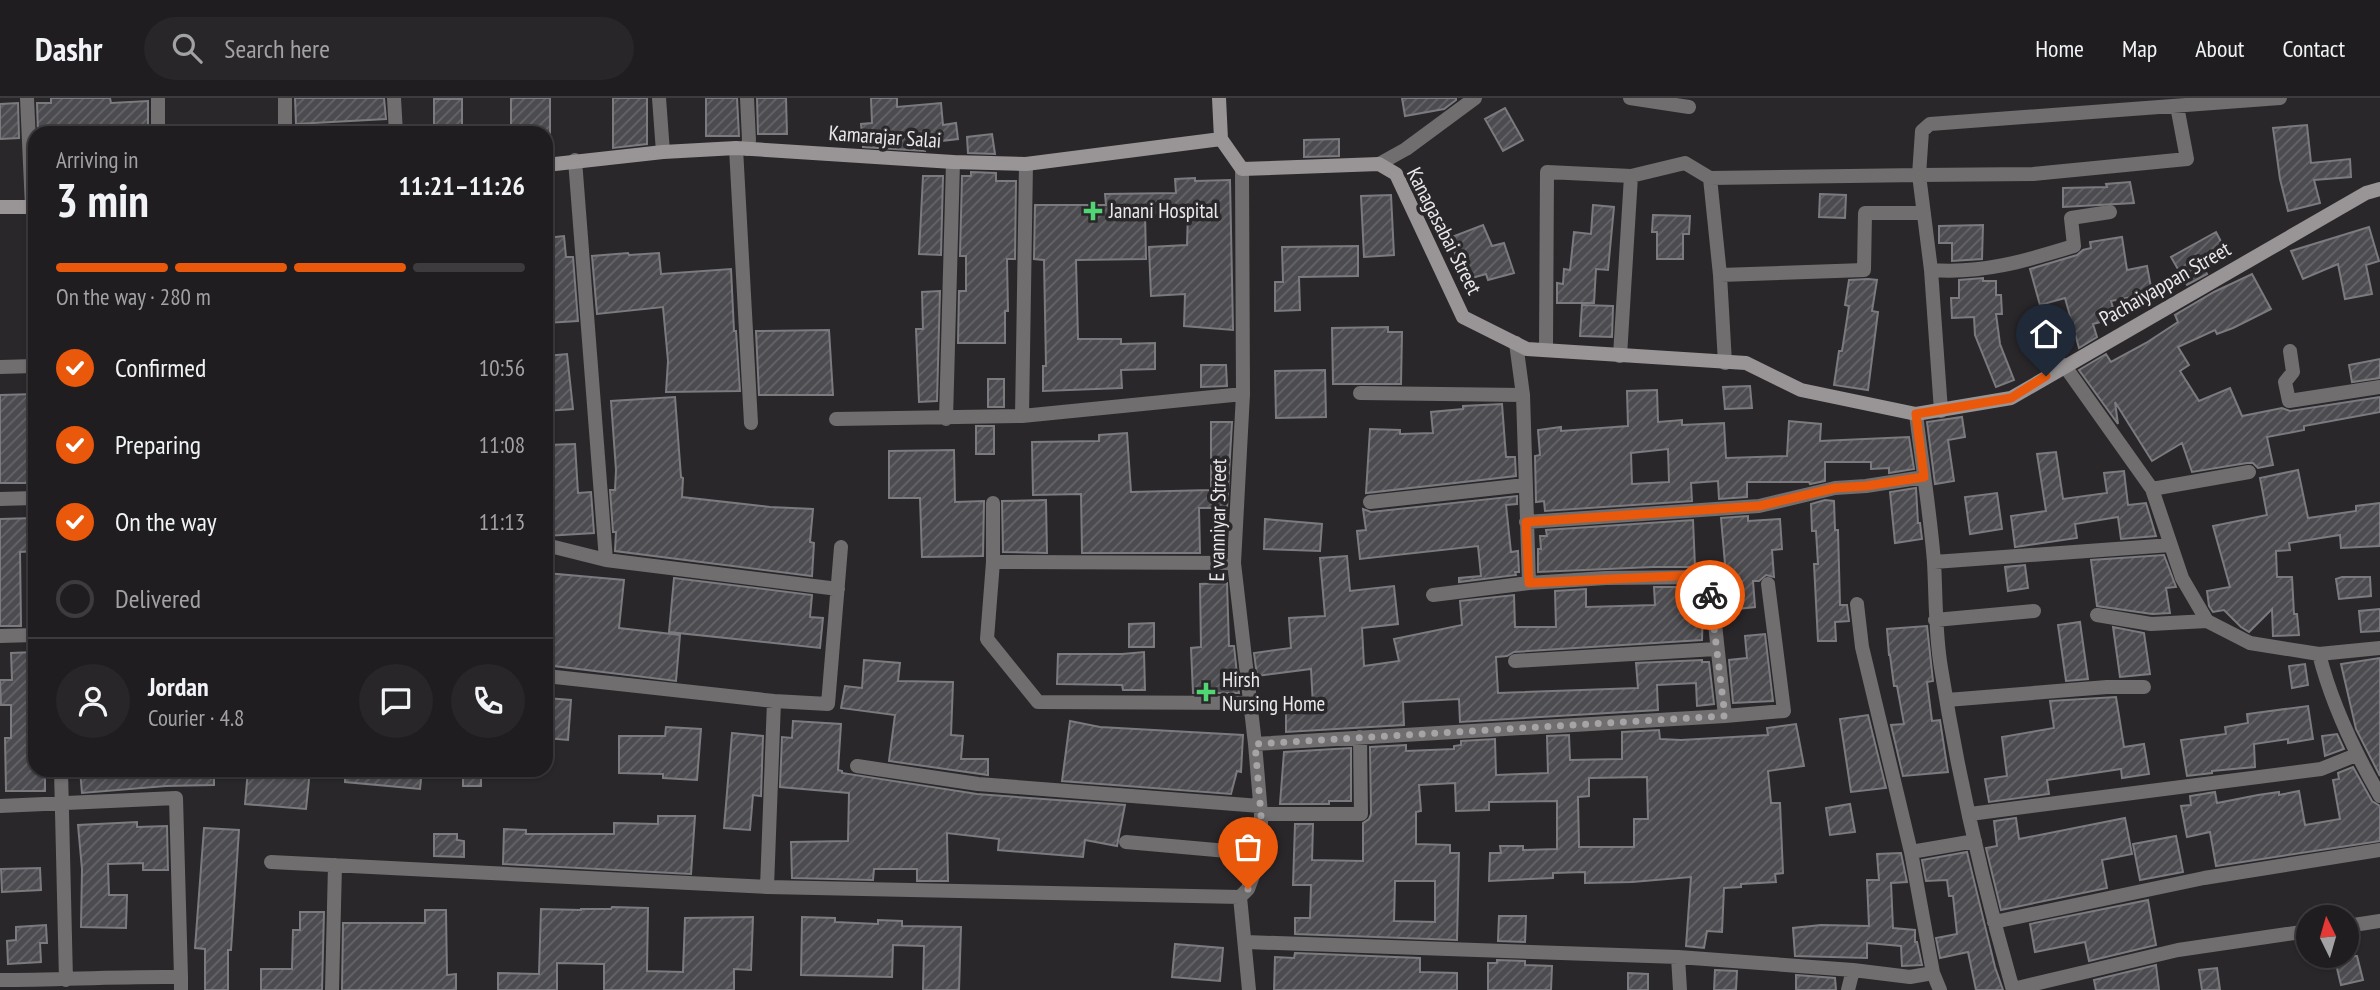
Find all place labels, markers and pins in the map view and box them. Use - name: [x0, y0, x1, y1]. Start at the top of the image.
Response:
- place label: Janani Hospital: [1108, 197, 1219, 224]
- marker: Janani Hospital: [1083, 201, 1103, 221]
- pin: [2016, 304, 2076, 376]
- place label: Hirsh Nursing Home: [1222, 666, 1325, 717]
- marker: Hirsh Nursing Home: [1196, 682, 1216, 702]
- pin: [1218, 817, 1278, 889]

